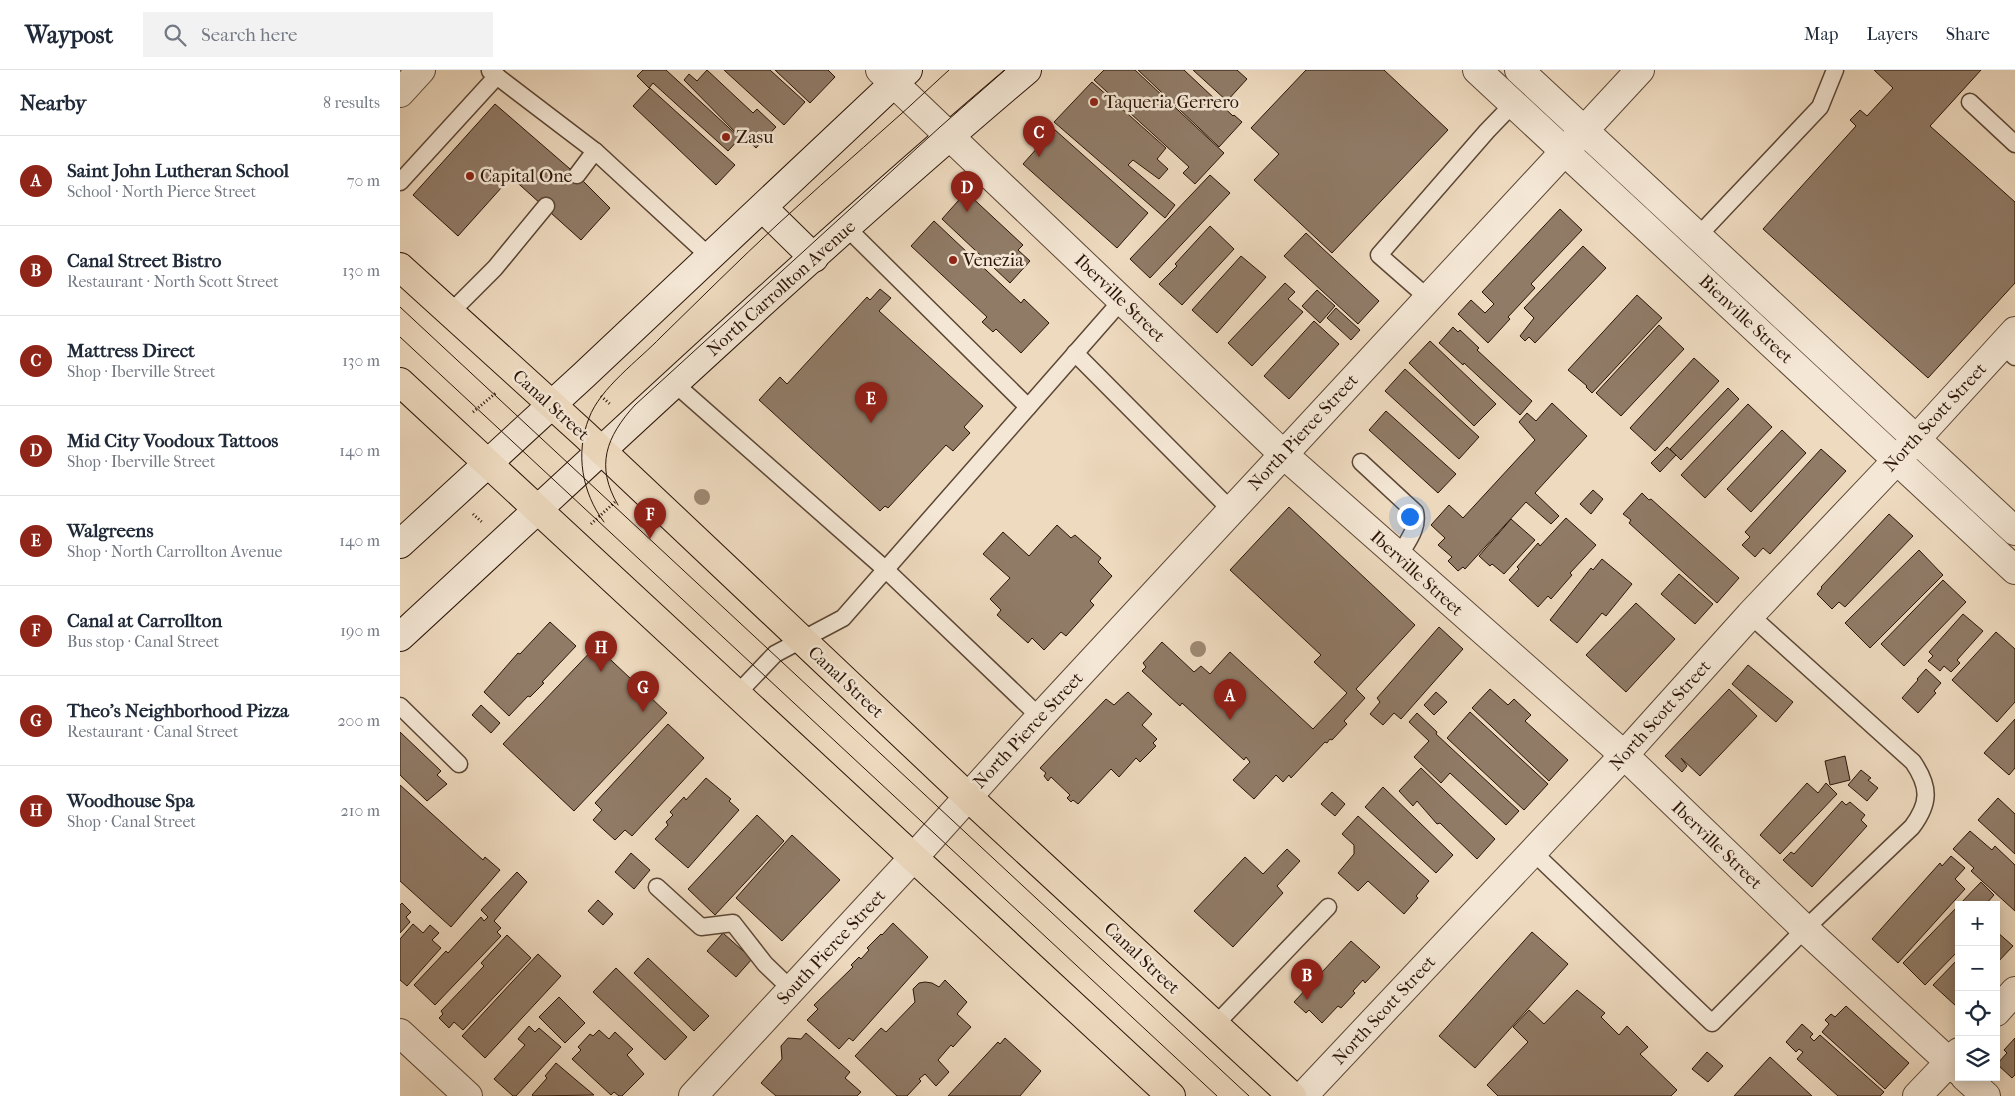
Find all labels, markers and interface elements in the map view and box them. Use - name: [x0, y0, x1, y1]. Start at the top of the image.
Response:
- search box: [143, 12, 493, 57]
- text: Waypost: [25, 21, 113, 49]
- icon: search: [161, 21, 189, 49]
- text: Search here: [201, 24, 297, 46]
- text: Map: [1804, 24, 1838, 45]
- text: Layers: [1866, 24, 1918, 45]
- text: Share: [1946, 24, 1990, 45]
- text: Nearby: [20, 91, 86, 115]
- place label: Taqueria Gerrero: [1104, 92, 1239, 113]
- text: 8 results: [323, 93, 380, 112]
- marker: Taqueria Gerrero: [1088, 96, 1100, 108]
- pin: C: [1023, 116, 1055, 157]
- place label: Zasu: [736, 127, 773, 148]
- marker: Zasu: [720, 131, 732, 143]
- text: Saint John Lutheran School: [67, 160, 289, 182]
- place label: Capital One: [480, 166, 573, 187]
- marker: Capital One: [464, 170, 476, 182]
- text: A: [31, 171, 41, 190]
- text: 70 m: [347, 171, 380, 190]
- pin: D: [951, 171, 983, 212]
- text: School · North Pierce Street: [67, 182, 256, 201]
- street label: North Carrollton Avenue: [703, 216, 860, 361]
- text: Canal Street Bistro: [67, 250, 221, 272]
- place label: Venezia: [962, 250, 1024, 271]
- street label: Iberville Street: [1070, 250, 1170, 347]
- marker: Venezia: [947, 254, 959, 266]
- text: B: [31, 261, 41, 280]
- text: 130 m: [342, 261, 380, 280]
- street label: Bienville Street: [1694, 271, 1797, 368]
- text: Restaurant · North Scott Street: [67, 272, 279, 291]
- text: Mattress Direct: [67, 340, 195, 362]
- text: C: [31, 351, 41, 370]
- text: 130 m: [342, 351, 380, 370]
- street label: North Scott Street: [1880, 358, 1992, 476]
- text: Shop · Iberville Street: [67, 362, 215, 381]
- street label: Canal Street: [508, 366, 594, 446]
- street label: North Pierce Street: [1244, 369, 1363, 495]
- pin: E: [855, 382, 887, 423]
- text: Mid City Voodoux Tattoos: [67, 430, 278, 452]
- text: D: [30, 441, 42, 460]
- text: 140 m: [339, 441, 380, 460]
- text: Shop · Iberville Street: [67, 452, 215, 471]
- pin: F: [634, 498, 666, 539]
- your location: [1397, 504, 1423, 530]
- text: Walgreens: [67, 520, 153, 542]
- street label: Iberville Street: [1366, 526, 1468, 621]
- text: E: [31, 531, 41, 550]
- text: 140 m: [339, 531, 380, 550]
- text: Shop · North Carrollton Avenue: [67, 542, 282, 561]
- text: Canal at Carrollton: [67, 610, 222, 632]
- text: F: [32, 621, 40, 640]
- text: 190 m: [340, 621, 380, 640]
- pin: H: [585, 631, 617, 672]
- text: Bus stop · Canal Street: [67, 632, 219, 651]
- street label: Canal Street: [804, 642, 888, 723]
- street label: North Scott Street: [1605, 656, 1716, 775]
- street label: North Pierce Street: [969, 667, 1088, 793]
- pin: G: [627, 671, 659, 712]
- pin: A: [1214, 679, 1246, 720]
- text: Theo's Neighborhood Pizza: [67, 700, 289, 722]
- text: G: [30, 711, 42, 730]
- text: 200 m: [337, 711, 380, 730]
- text: Restaurant · Canal Street: [67, 722, 238, 741]
- text: Woodhouse Spa: [67, 790, 194, 812]
- street label: Iberville Street: [1667, 797, 1767, 894]
- text: H: [30, 801, 42, 820]
- text: 210 m: [341, 801, 380, 820]
- text: Shop · Canal Street: [67, 812, 196, 831]
- street label: South Pierce Street: [773, 885, 890, 1009]
- map controls: [1955, 901, 2000, 1081]
- button: +: [1955, 901, 2000, 946]
- street label: Canal Street: [1100, 918, 1184, 999]
- button: −: [1955, 946, 2000, 991]
- street label: North Scott Street: [1329, 951, 1441, 1069]
- pin: B: [1291, 959, 1323, 1000]
- button: locate: [1955, 991, 2000, 1036]
- button: layers: [1955, 1036, 2000, 1081]

